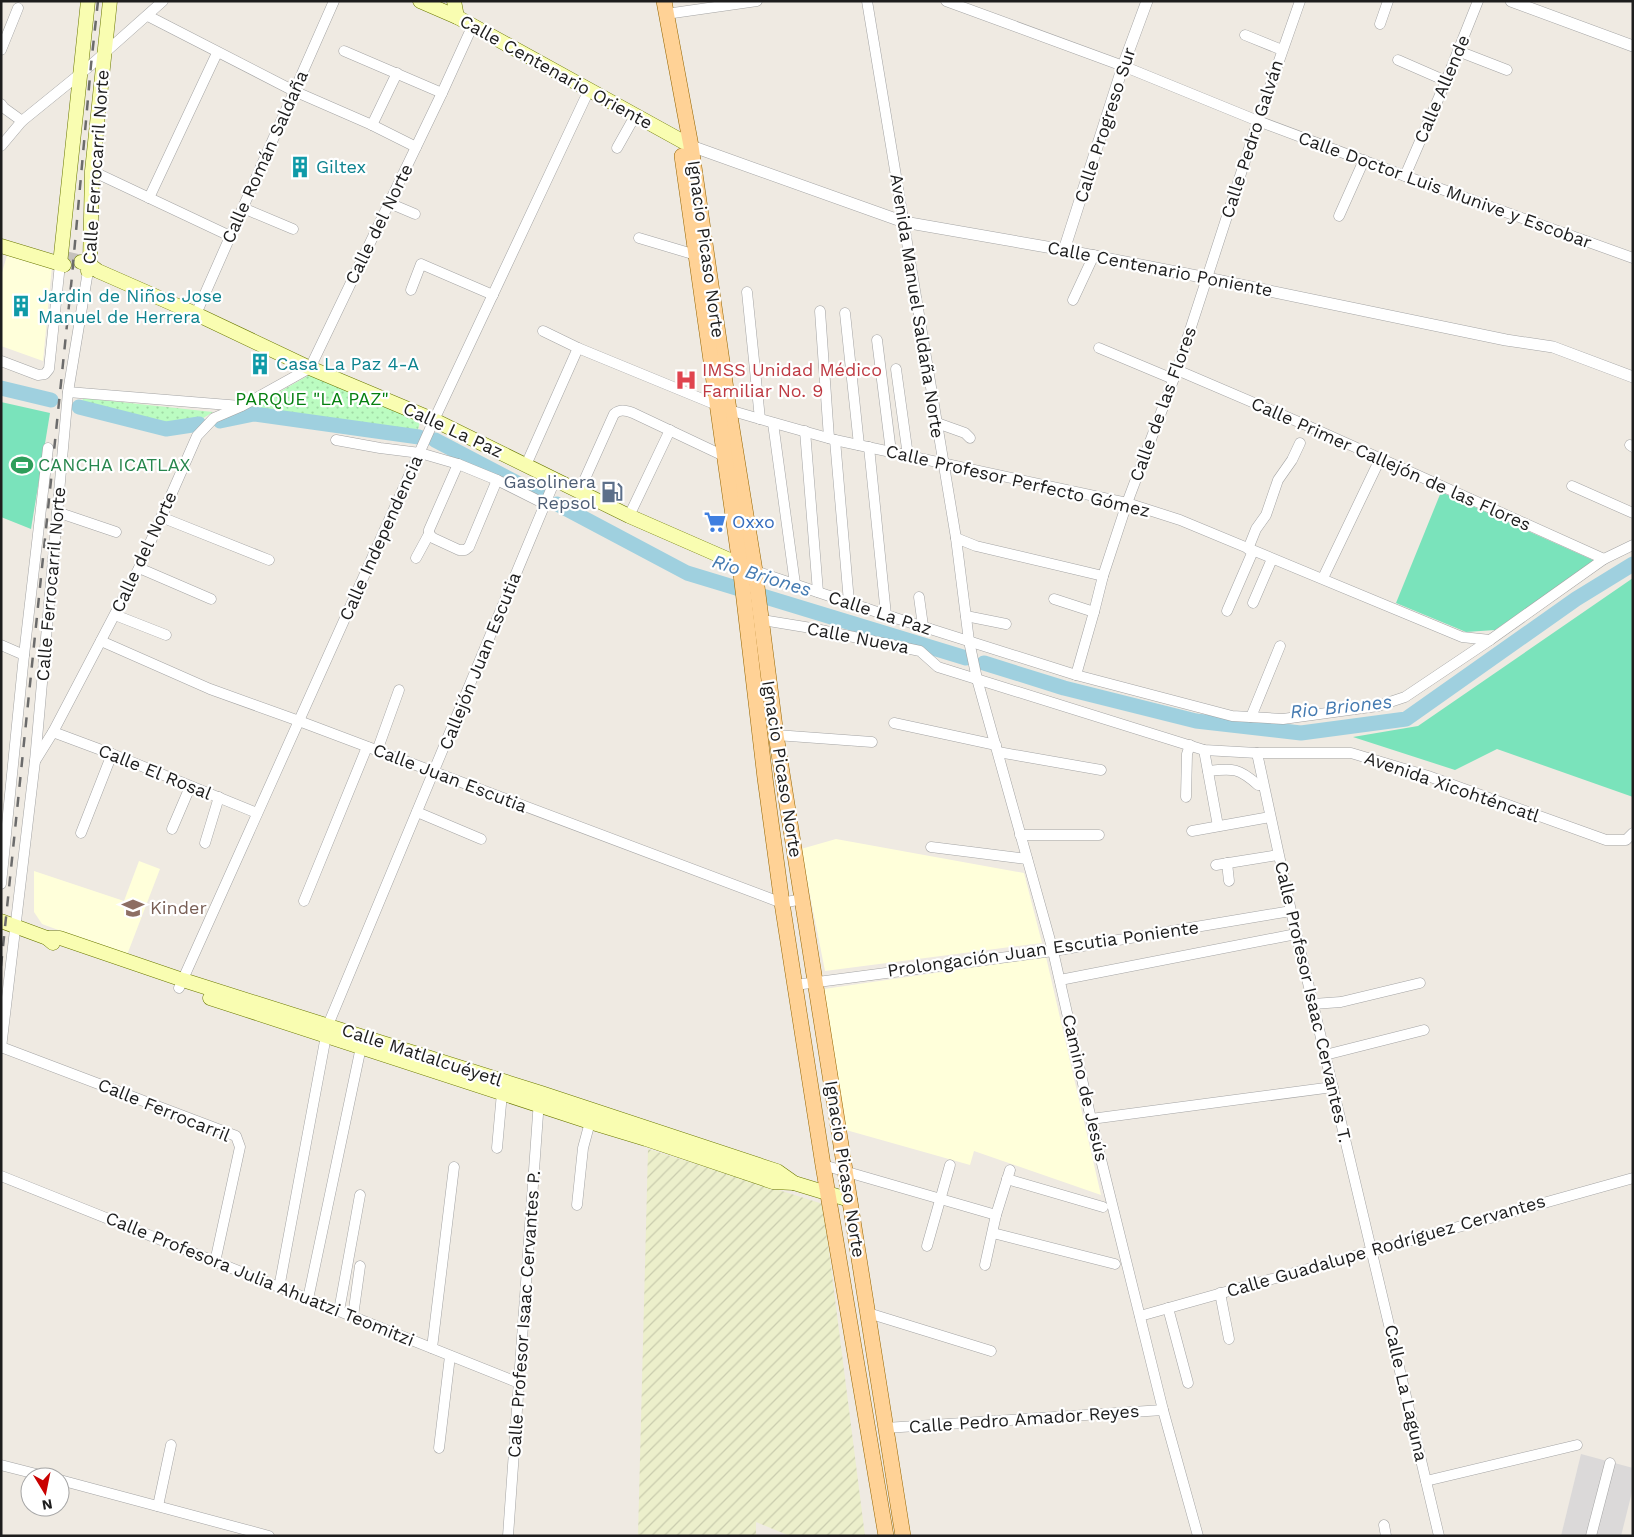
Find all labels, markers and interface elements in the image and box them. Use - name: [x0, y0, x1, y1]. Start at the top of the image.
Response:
- street label: Calle Centenario Oriente: [456, 10, 656, 133]
- street label: Calle Allende: [1409, 32, 1474, 146]
- street label: Calle Progreso Sur: [1069, 44, 1140, 205]
- street label: Calle Pedro Galván: [1216, 57, 1287, 221]
- street label: Calle Román Saldaña: [217, 67, 312, 246]
- street label: Calle Ferrocarril Norte: [78, 69, 113, 265]
- street label: Calle Doctor Luis Munive y Escobar: [1296, 127, 1595, 253]
- building icon: Giltex: [287, 154, 313, 180]
- place label: Giltex: [316, 156, 366, 177]
- street label: Ignacio Picaso Norte: [684, 159, 729, 339]
- street label: Calle del Norte: [340, 160, 417, 287]
- street label: Avenida Manuel Saldaña Norte: [886, 172, 949, 440]
- street label: Calle Centenario Poniente: [1046, 236, 1275, 301]
- place label: Jardin de Niños Jose Manuel de Herrera: [38, 285, 222, 327]
- building icon: Jardin de Niños Jose Manuel de Herrera: [8, 293, 34, 319]
- street label: Calle de las Flores: [1125, 323, 1200, 484]
- building icon: Casa La Paz 4-A: [247, 351, 273, 377]
- place label: Casa La Paz 4-A: [276, 353, 419, 374]
- place label: IMSS Unidad Médico Familiar No. 9: [702, 359, 882, 401]
- hospital icon: IMSS Unidad Médico Familiar No. 9: [673, 367, 699, 393]
- park label: PARQUE "LA PAZ": [235, 388, 389, 409]
- street label: Calle Primer Callejón de las Flores: [1248, 392, 1534, 535]
- street label: Calle La Paz: [400, 397, 506, 462]
- street label: Calle Profesor Perfecto Gómez: [884, 440, 1152, 521]
- sports icon: CANCHA ICATLAX: [9, 452, 35, 478]
- street label: Calle Independencia: [335, 452, 427, 624]
- place label: CANCHA ICATLAX: [38, 454, 190, 475]
- place label: Gasolinera Repsol: [503, 471, 596, 513]
- fuel station icon: Gasolinera Repsol: [599, 479, 625, 505]
- street label: Calle Ferrocarril Norte: [32, 486, 69, 682]
- street label: Calle del Norte: [106, 488, 181, 616]
- supermarket icon: Oxxo: [702, 509, 728, 535]
- place label: Oxxo: [732, 511, 775, 532]
- water label: Rio Briones: [710, 550, 814, 602]
- street label: Callejón Juan Escutia: [434, 569, 525, 753]
- street label: Calle La Paz: [826, 586, 935, 639]
- street label: Calle Nueva: [805, 617, 911, 658]
- street label: Ignacio Picaso Norte: [758, 679, 807, 859]
- water label: Rio Briones: [1289, 690, 1393, 723]
- street label: Calle El Rosal: [96, 739, 215, 804]
- street label: Calle Juan Escutia: [370, 739, 530, 817]
- street label: Avenida Xicohténcatl: [1362, 747, 1543, 826]
- street label: Calle Profesor Isaac Cervantes T.: [1271, 859, 1356, 1145]
- school or university icon: Kinder: [120, 895, 146, 921]
- place label: Kinder: [150, 897, 207, 918]
- street label: Prolongación Juan Escutia Poniente: [886, 916, 1200, 981]
- street label: Camino de Jesús: [1058, 1012, 1113, 1164]
- street label: Calle Matlalcuéyetl: [339, 1019, 506, 1091]
- street label: Calle Ferrocarril: [95, 1073, 234, 1146]
- street label: Ignacio Picaso Norte: [821, 1079, 870, 1259]
- street label: Calle Profesor Isaac Cervantes P.: [503, 1170, 544, 1458]
- street label: Calle Guadalupe Rodríguez Cervantes: [1224, 1190, 1548, 1301]
- street label: Calle Profesora Julia Ahuatzi Teomitzi: [103, 1207, 418, 1350]
- street label: Calle La Laguna: [1381, 1322, 1432, 1463]
- street label: Calle Pedro Amador Reyes: [908, 1400, 1140, 1437]
- north arrow: [20, 1467, 70, 1517]
- text: N: [41, 1496, 54, 1514]

